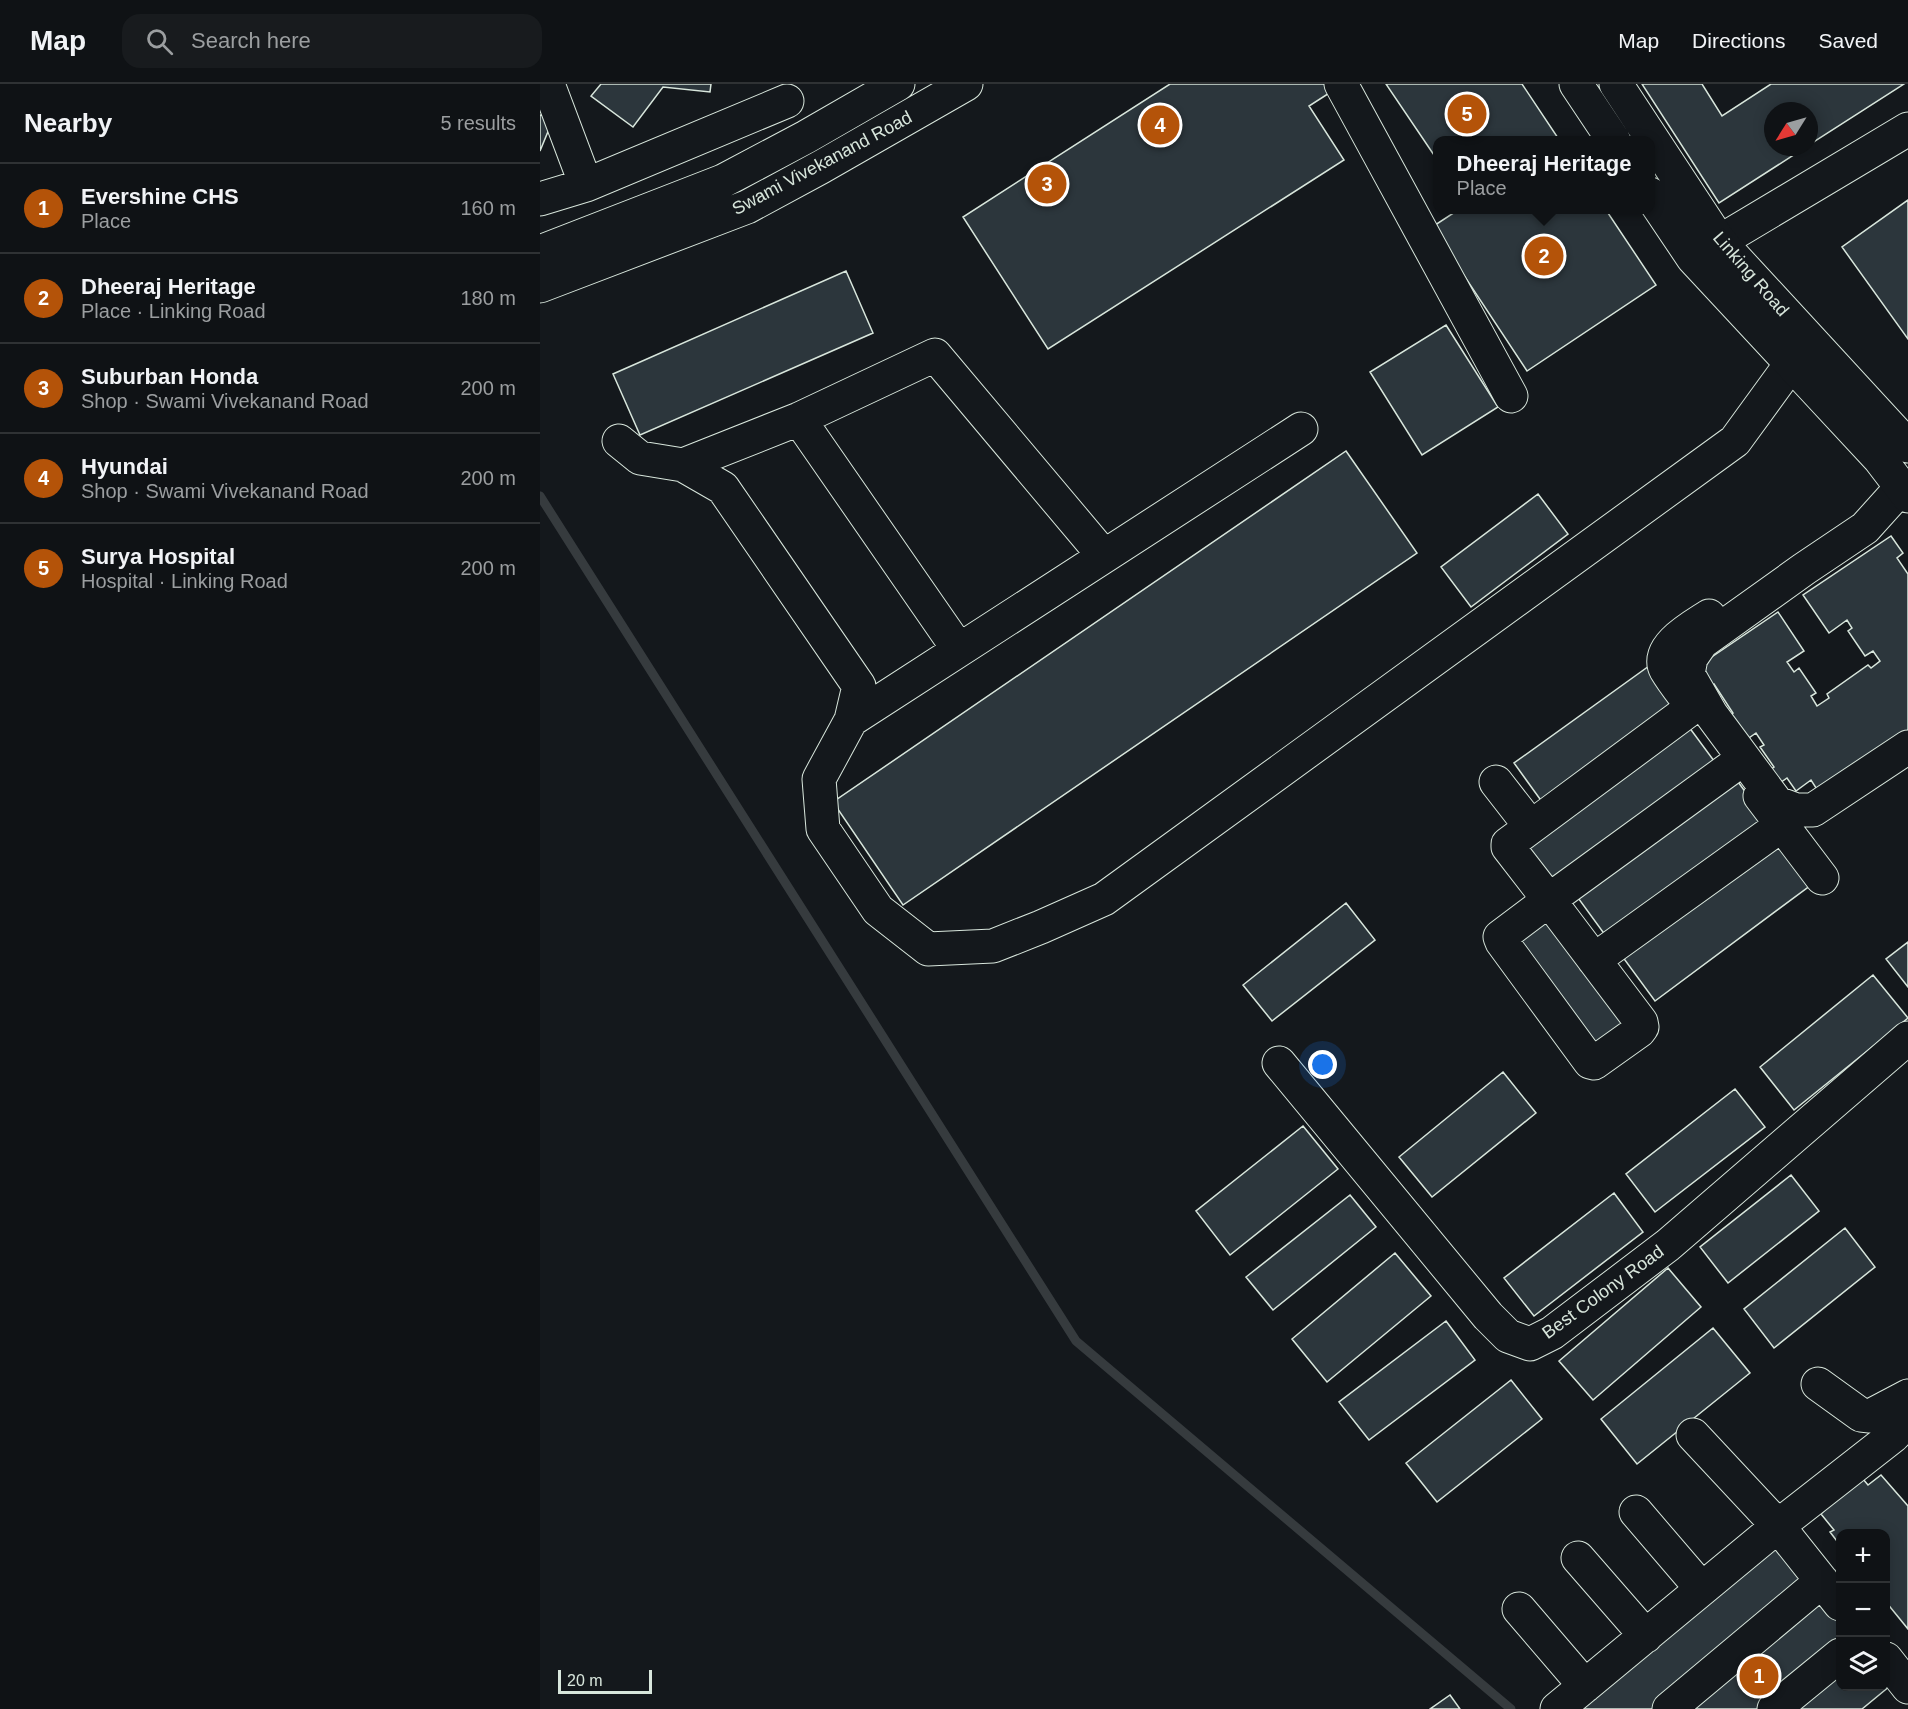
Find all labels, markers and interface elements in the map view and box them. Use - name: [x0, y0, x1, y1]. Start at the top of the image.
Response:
- search box: [122, 14, 542, 68]
- text: Map: [30, 25, 86, 56]
- icon: search: [143, 25, 176, 58]
- text: Search here: [191, 28, 311, 53]
- text: Map: [1618, 29, 1659, 52]
- text: Directions: [1692, 29, 1785, 52]
- text: Saved: [1818, 29, 1878, 52]
- pin: 5: [1448, 92, 1486, 136]
- pin: 4: [1140, 102, 1180, 147]
- north arrow: [1764, 102, 1818, 156]
- street label: Swami Vivekanand Road: [729, 107, 915, 219]
- text: Nearby: [24, 108, 112, 138]
- text: 5 results: [440, 112, 516, 134]
- popup: [1433, 136, 1655, 214]
- text: Dheeraj Heritage: [1457, 151, 1631, 176]
- pin: 3: [1028, 162, 1066, 206]
- text: Place: [1457, 177, 1507, 199]
- text: Evershine CHS: [81, 184, 239, 209]
- text: 1: [38, 197, 49, 219]
- text: 160 m: [460, 197, 516, 219]
- text: Place: [81, 210, 131, 232]
- street label: Linking Road: [1709, 228, 1793, 320]
- pin: 2: [1524, 234, 1564, 279]
- text: Dheeraj Heritage: [81, 274, 256, 299]
- text: 2: [38, 287, 49, 309]
- text: 180 m: [460, 287, 516, 309]
- text: Place · Linking Road: [81, 300, 266, 322]
- text: Suburban Honda: [81, 364, 258, 389]
- text: 3: [38, 377, 49, 399]
- text: 200 m: [460, 377, 516, 399]
- text: Shop · Swami Vivekanand Road: [81, 390, 369, 412]
- text: Hyundai: [81, 454, 168, 479]
- text: 4: [38, 467, 49, 489]
- text: 200 m: [460, 467, 516, 489]
- text: Shop · Swami Vivekanand Road: [81, 480, 369, 502]
- text: Surya Hospital: [81, 544, 235, 569]
- text: 5: [38, 557, 49, 579]
- text: 200 m: [460, 557, 516, 579]
- text: Hospital · Linking Road: [81, 570, 288, 592]
- your location: [1308, 1050, 1337, 1079]
- street label: Best Colony Road: [1538, 1241, 1668, 1343]
- map controls: [1836, 1529, 1890, 1691]
- button: +: [1836, 1529, 1890, 1583]
- button: −: [1836, 1583, 1890, 1637]
- button: layers: [1836, 1637, 1890, 1691]
- pin: 1: [1740, 1654, 1778, 1698]
- scale bar: [558, 1667, 652, 1694]
- text: 20 m: [567, 1672, 603, 1689]

